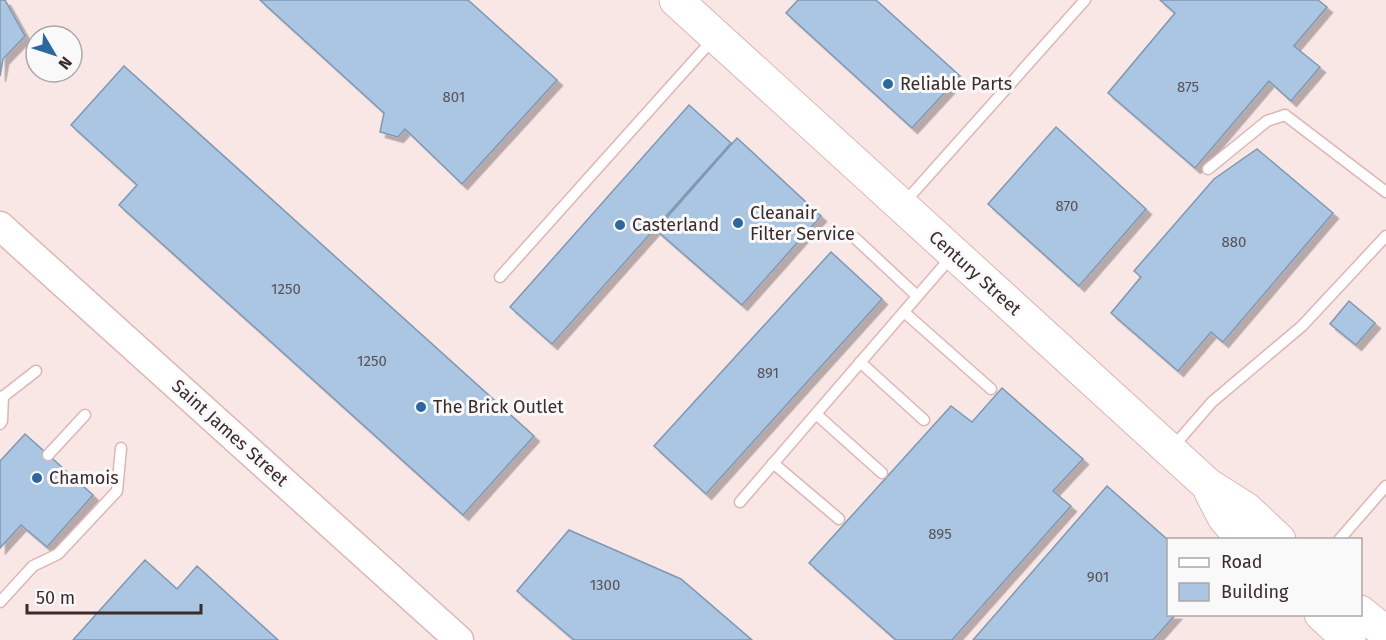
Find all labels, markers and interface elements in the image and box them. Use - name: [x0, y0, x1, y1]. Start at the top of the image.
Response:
- north arrow: [24, 24, 84, 84]
- text: N: [55, 53, 76, 73]
- place label: Reliable Parts: [900, 73, 1012, 95]
- marker: Reliable Parts: [881, 77, 895, 91]
- house number: 875: [1177, 78, 1199, 96]
- house number: 801: [443, 88, 465, 106]
- house number: 870: [1056, 197, 1078, 215]
- place label: Cleanair Filter Service: [750, 202, 855, 245]
- place label: Casterland: [632, 214, 719, 236]
- marker: Cleanair Filter Service: [731, 216, 745, 230]
- marker: Casterland: [613, 218, 627, 232]
- street label: Century Street: [924, 226, 1026, 320]
- house number: 880: [1222, 233, 1246, 251]
- house number: 1250: [271, 280, 301, 298]
- house number: 1250: [357, 352, 387, 370]
- house number: 891: [757, 364, 779, 382]
- street label: Saint James Street: [167, 375, 293, 491]
- place label: The Brick Outlet: [433, 396, 564, 418]
- marker: The Brick Outlet: [414, 400, 428, 414]
- place label: Chamois: [49, 467, 119, 489]
- marker: Chamois: [30, 471, 44, 485]
- house number: 895: [928, 525, 952, 543]
- legend: [1167, 538, 1362, 616]
- text: Road: [1221, 551, 1263, 573]
- house number: 901: [1087, 568, 1109, 586]
- house number: 1300: [590, 576, 620, 594]
- scale bar: [27, 577, 201, 615]
- text: Building: [1221, 581, 1289, 603]
- text: 50 m: [36, 587, 75, 609]

